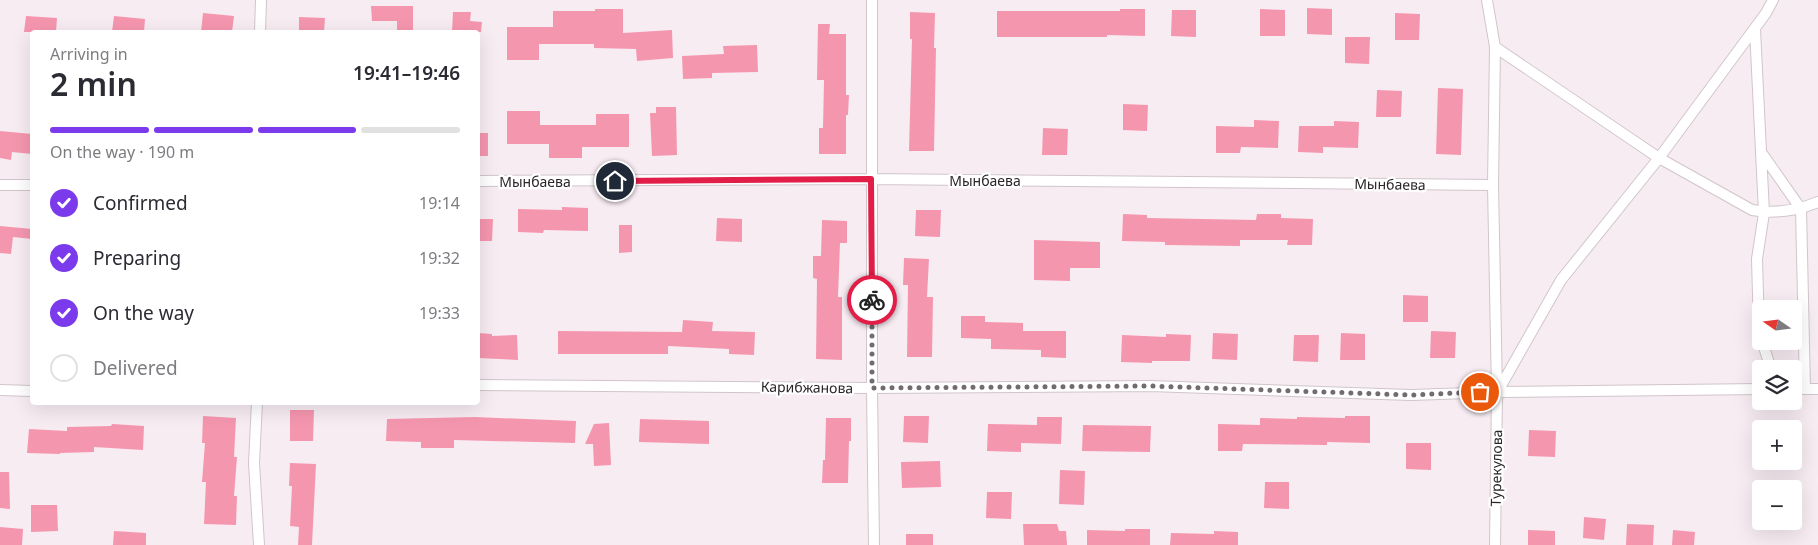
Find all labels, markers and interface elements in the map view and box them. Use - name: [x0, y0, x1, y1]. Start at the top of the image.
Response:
- text: Arriving in: [50, 43, 128, 65]
- text: 19:41–19:46: [353, 60, 460, 86]
- text: 2 min: [50, 62, 137, 105]
- text: On the way · 190 m: [50, 141, 194, 163]
- pin: [594, 160, 636, 202]
- icon: home: [601, 167, 629, 195]
- street label: Мынбаева: [949, 171, 1021, 190]
- street label: Мынбаева: [499, 172, 571, 191]
- street label: Мынбаева: [1354, 174, 1426, 194]
- icon: check: [50, 189, 78, 217]
- text: Confirmed: [93, 190, 188, 216]
- text: 19:14: [419, 192, 460, 214]
- icon: check: [50, 244, 78, 272]
- text: Preparing: [93, 245, 181, 271]
- text: 19:32: [419, 247, 460, 269]
- courier: [847, 275, 897, 325]
- icon: bike: [858, 286, 886, 314]
- icon: check: [50, 299, 78, 327]
- text: On the way: [93, 300, 194, 326]
- north arrow: [1752, 300, 1802, 350]
- map controls: [1752, 300, 1802, 530]
- text: 19:33: [419, 302, 460, 324]
- text: Delivered: [93, 355, 178, 381]
- button: layers: [1752, 360, 1802, 410]
- pin: [1459, 371, 1501, 413]
- street label: Карибжанова: [761, 377, 853, 397]
- icon: bag: [1466, 378, 1494, 406]
- button: +: [1752, 420, 1802, 470]
- street label: Турекулова: [1486, 429, 1506, 507]
- button: −: [1752, 480, 1802, 530]

